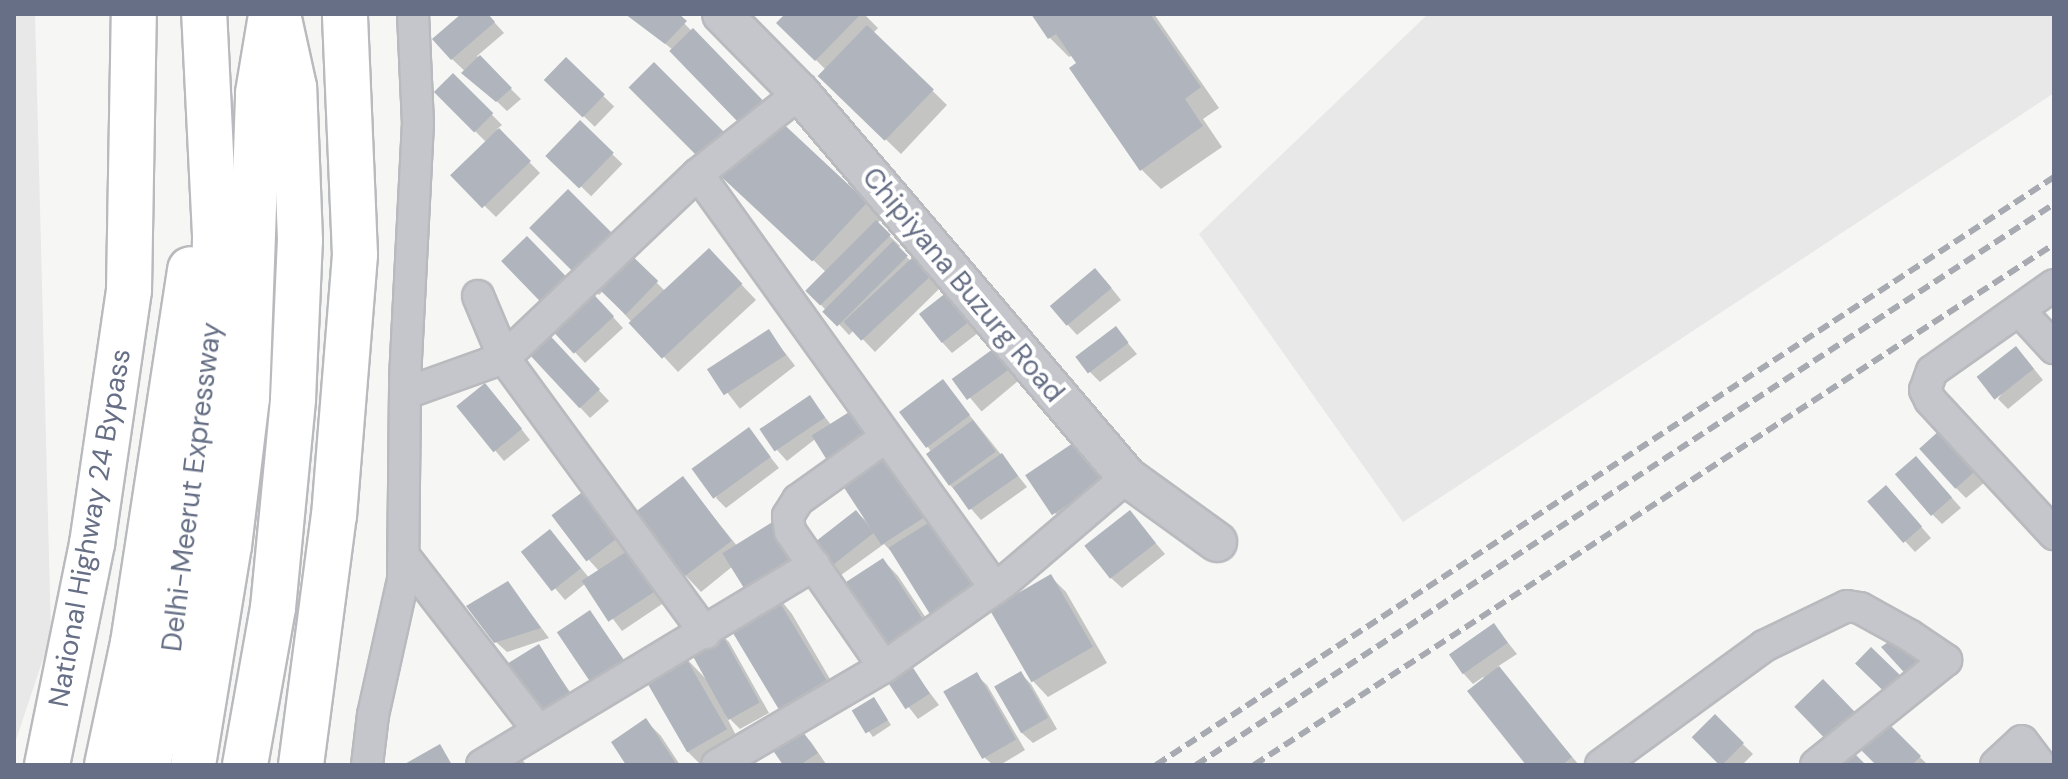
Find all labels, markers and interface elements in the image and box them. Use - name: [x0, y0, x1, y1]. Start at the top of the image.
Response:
- street label: Chipiyana Buzurg Road: [855, 161, 1071, 409]
- street label: Delhi-Meerut Expressway: [155, 321, 229, 653]
- street label: National Highway 24 Bypass: [42, 346, 138, 710]

